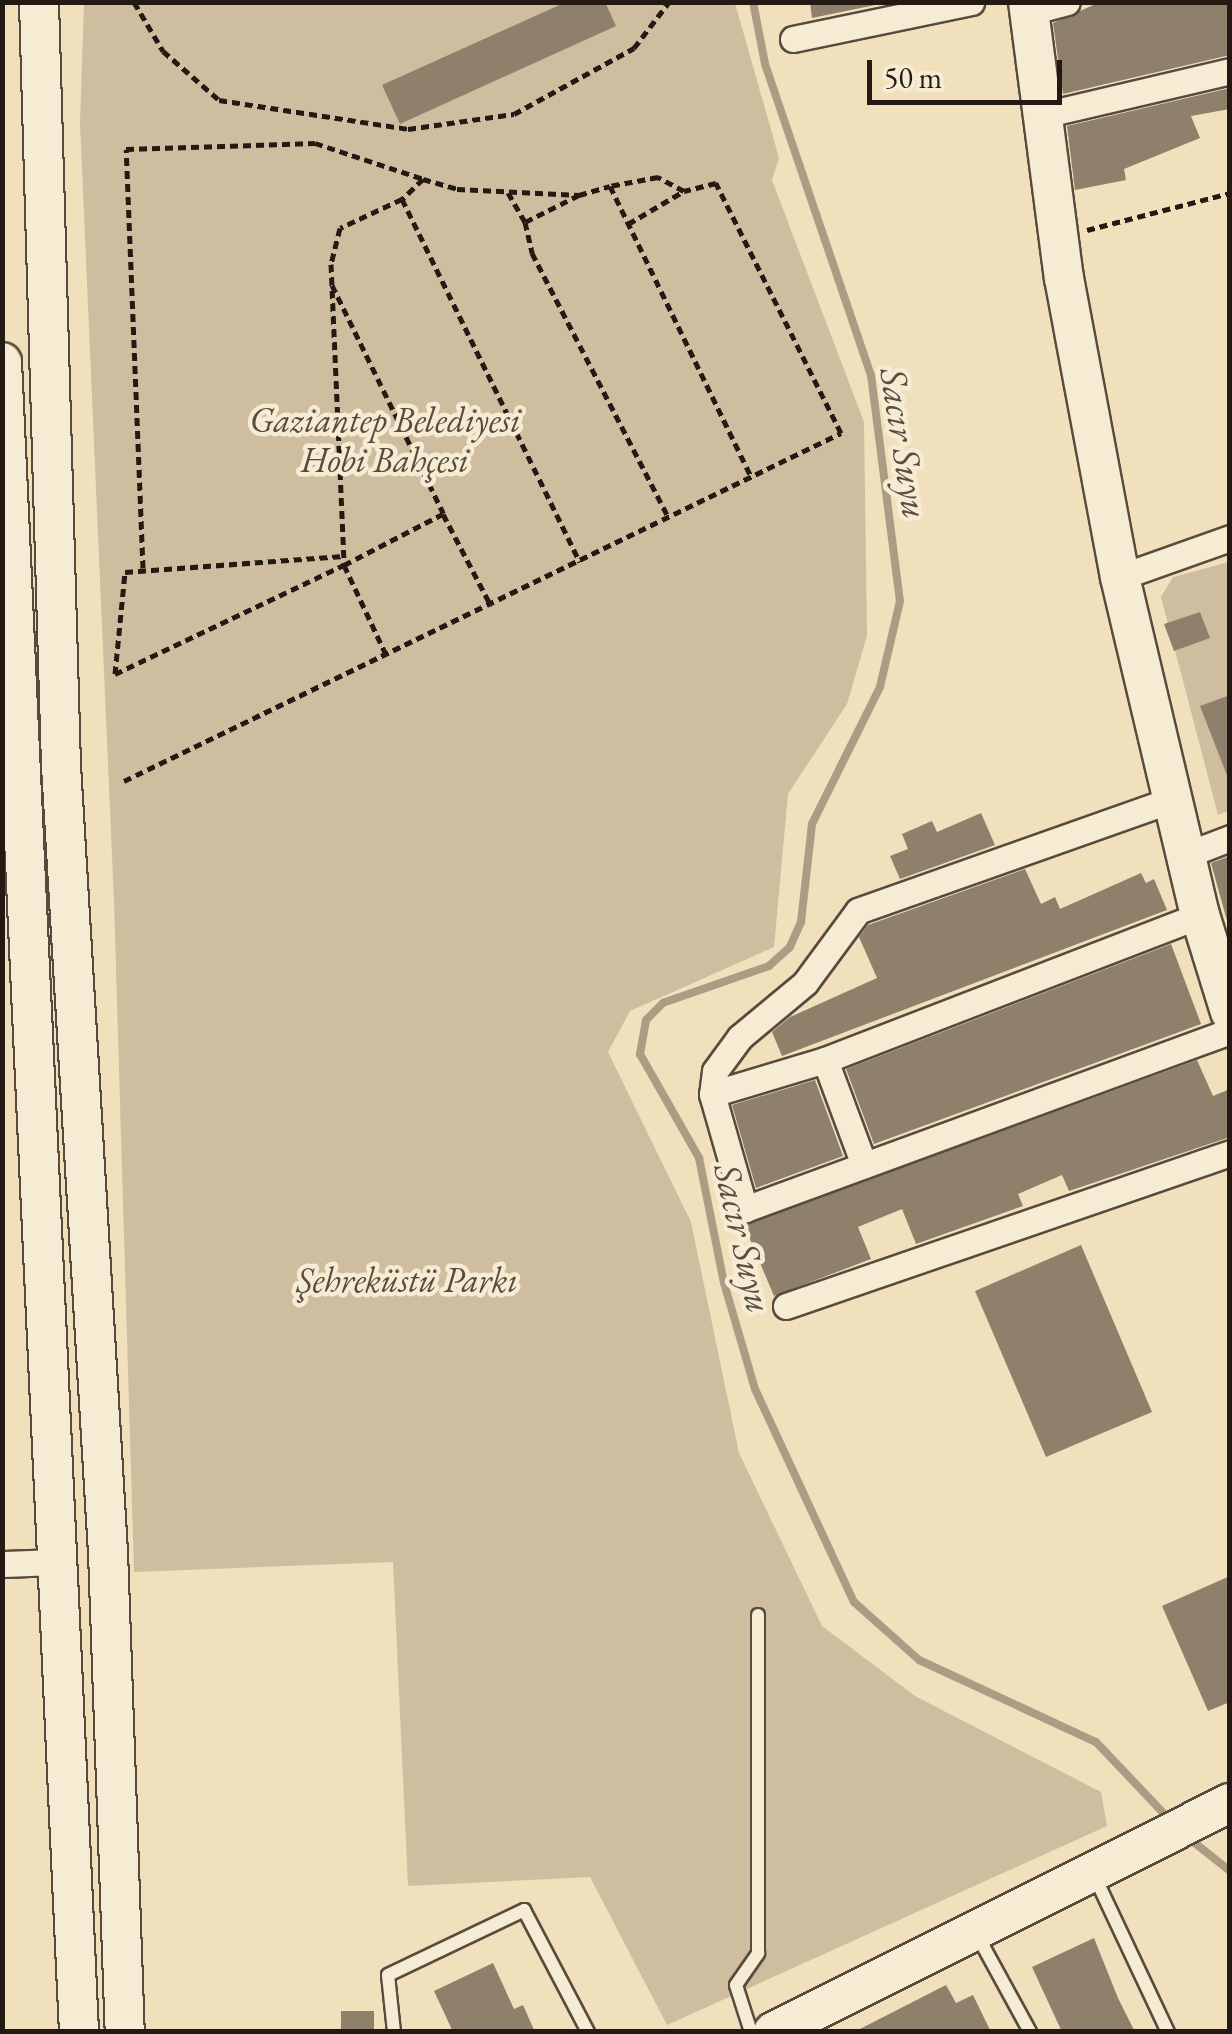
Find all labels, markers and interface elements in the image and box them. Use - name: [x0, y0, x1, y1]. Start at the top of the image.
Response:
- scale bar: [872, 40, 1067, 102]
- text: 50 m: [884, 58, 942, 97]
- water label: Sacır Suyu: [871, 364, 939, 522]
- park label: Gaziantep Belediyesi Hobi Bahçesi: [249, 399, 521, 481]
- water label: Sacır Suyu: [705, 1159, 783, 1317]
- park label: Şehreküstü Parkı: [296, 1259, 518, 1301]

